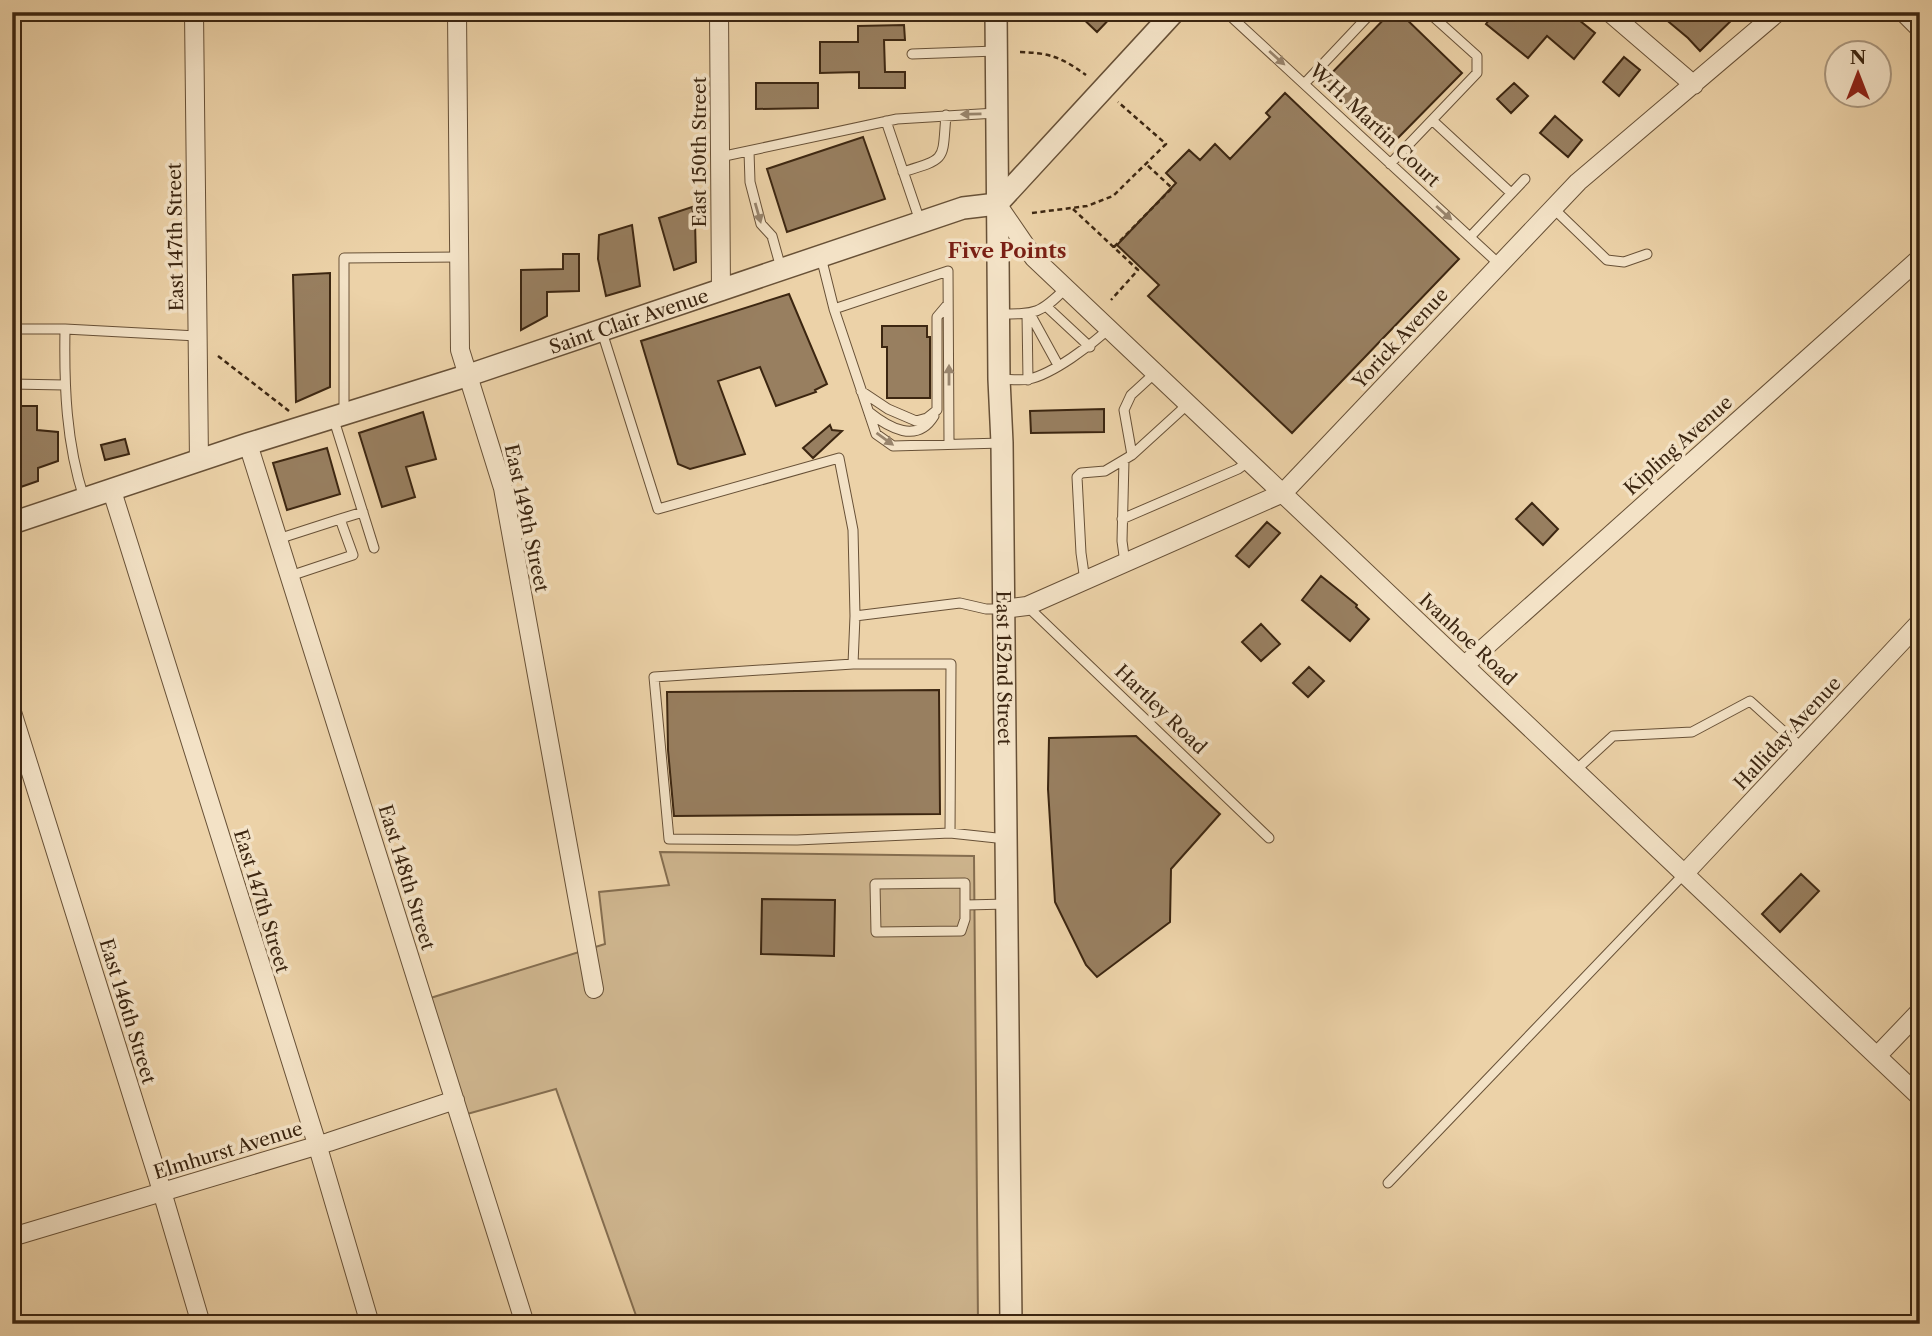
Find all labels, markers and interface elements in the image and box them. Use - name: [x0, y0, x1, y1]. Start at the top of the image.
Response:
- north arrow: [1824, 38, 1894, 108]
- text: N: [1850, 46, 1866, 69]
- one-way arrow: [1268, 50, 1286, 66]
- street label: W.H. Martin Court: [1304, 58, 1445, 192]
- street label: East 150th Street: [688, 76, 711, 227]
- one-way arrow: [960, 108, 982, 119]
- street label: East 147th Street: [163, 162, 188, 312]
- one-way arrow: [753, 202, 764, 224]
- one-way arrow: [1435, 204, 1452, 220]
- district label: Five Points: [948, 238, 1066, 263]
- street label: Yorick Avenue: [1347, 283, 1453, 394]
- street label: Saint Clair Avenue: [546, 284, 711, 359]
- one-way arrow: [943, 364, 955, 386]
- street label: Kipling Avenue: [1620, 391, 1737, 500]
- one-way arrow: [875, 432, 894, 446]
- street label: East 149th Street: [500, 442, 553, 594]
- street label: Ivanhoe Road: [1414, 588, 1521, 691]
- street label: East 152nd Street: [992, 590, 1016, 746]
- street label: Hartley Road: [1110, 660, 1212, 759]
- street label: Halliday Avenue: [1729, 672, 1846, 795]
- street label: East 148th Street: [373, 802, 440, 953]
- street label: East 147th Street: [229, 827, 294, 976]
- street label: East 146th Street: [94, 936, 161, 1087]
- street label: Elmhurst Avenue: [151, 1117, 306, 1184]

